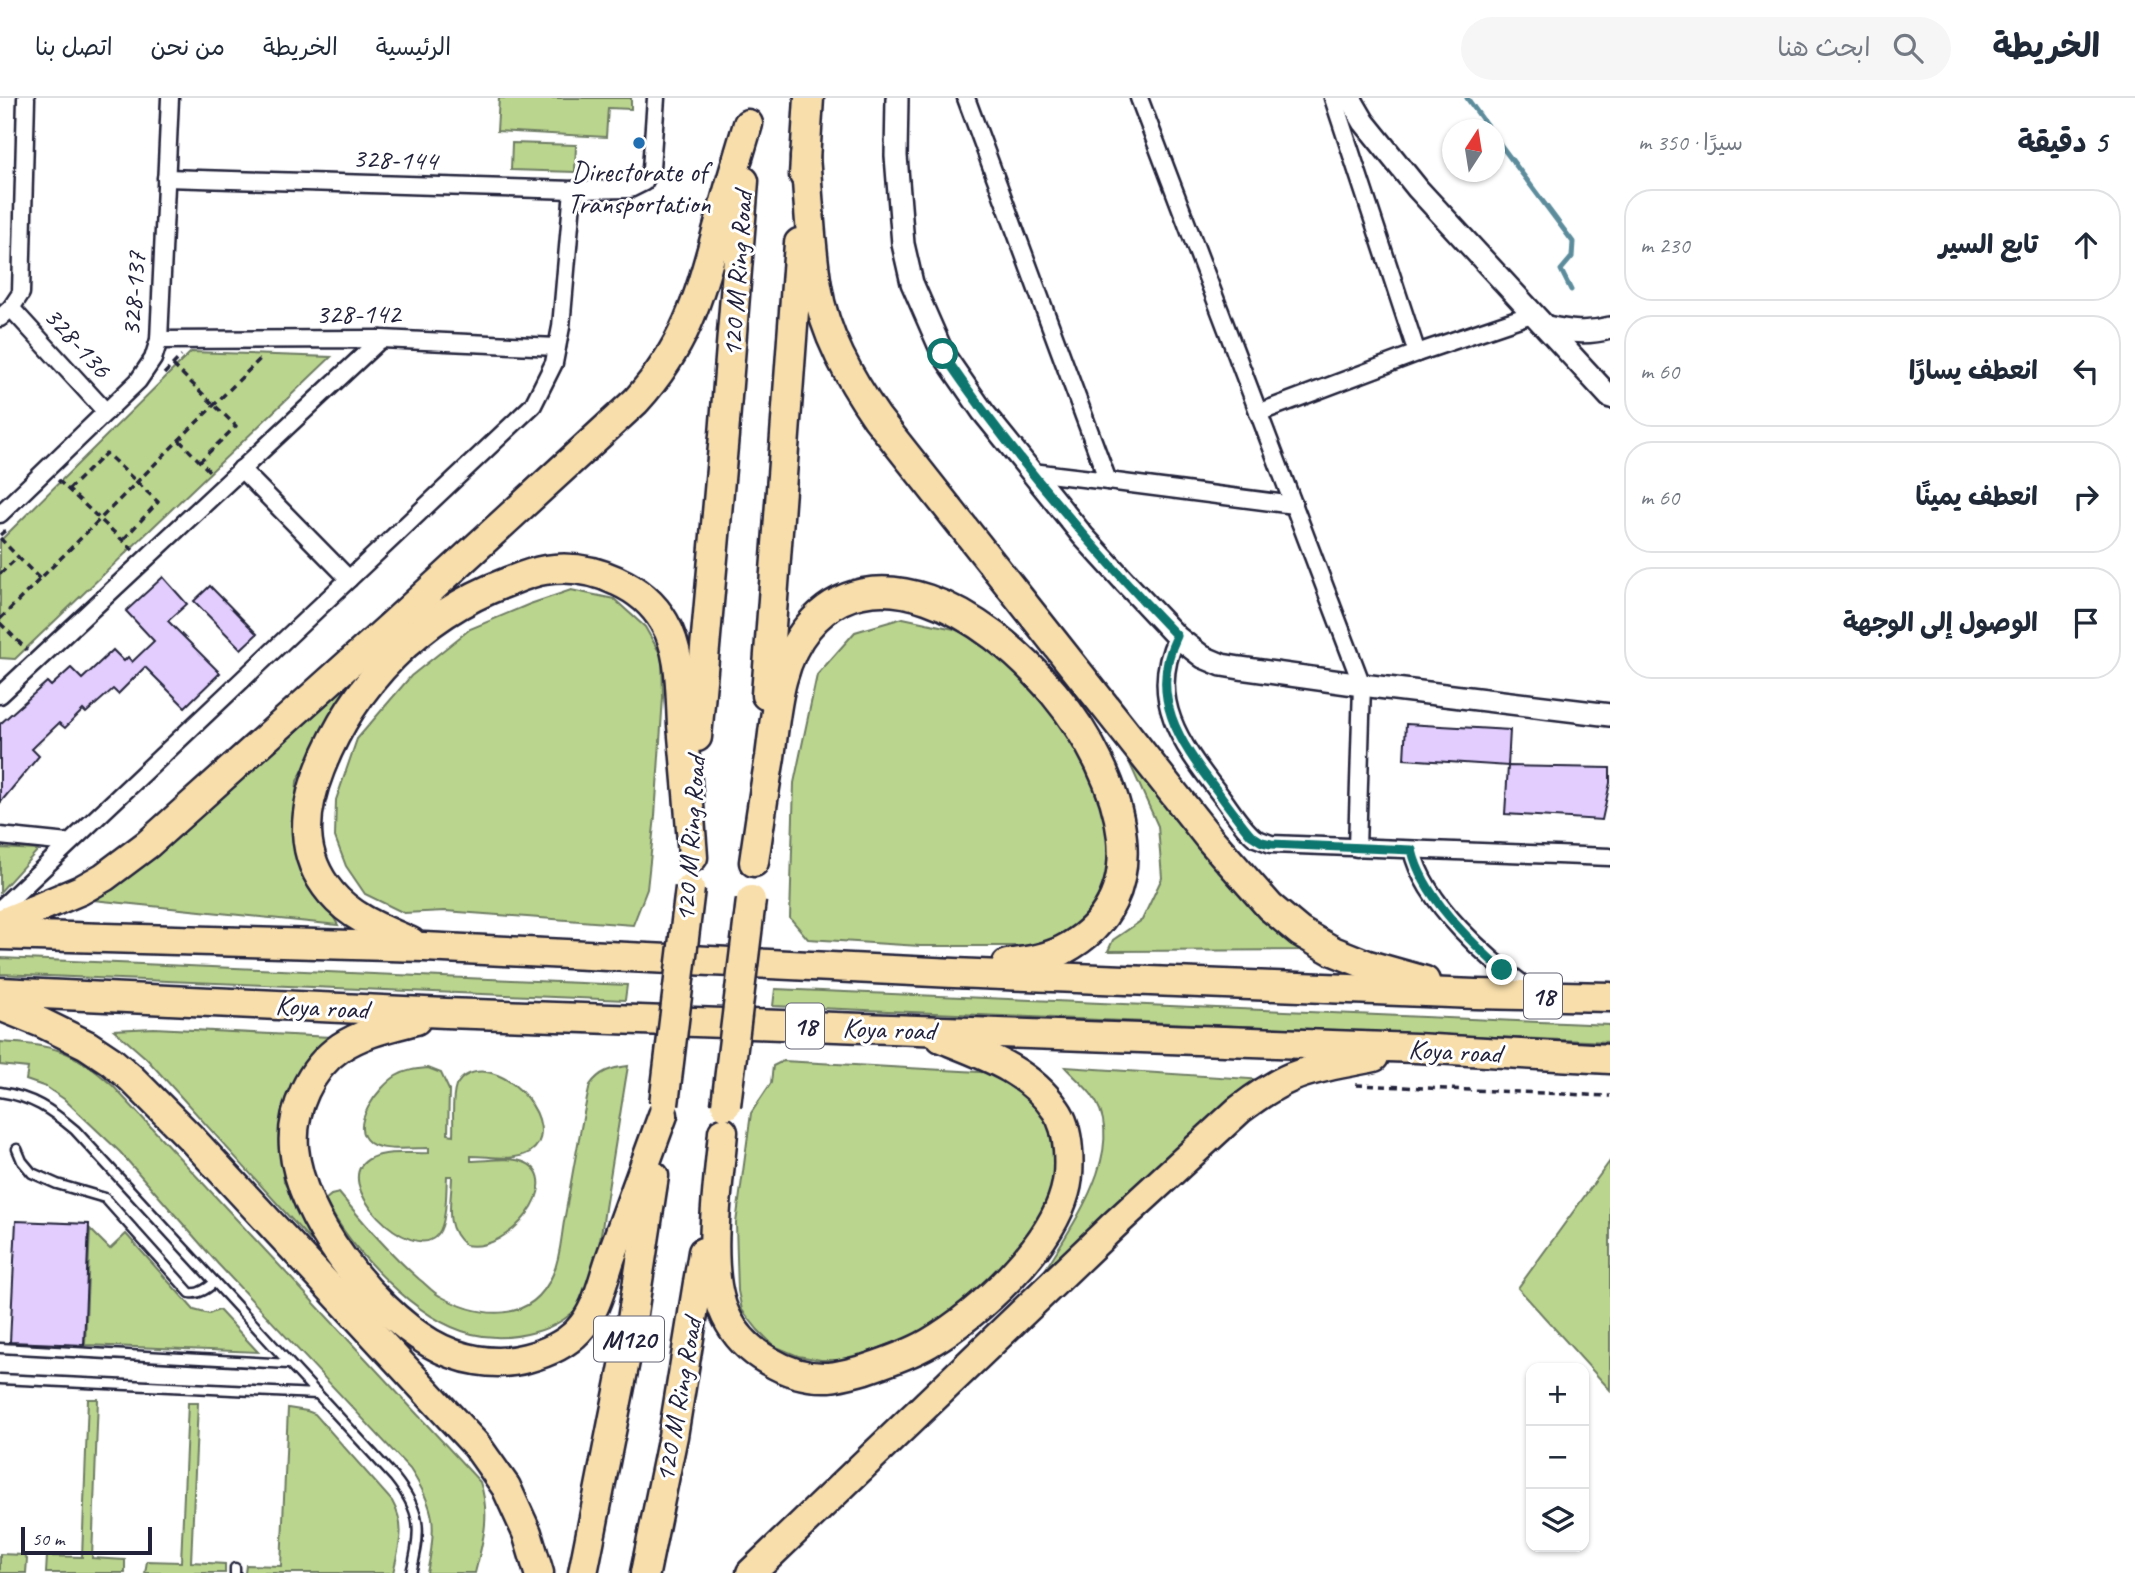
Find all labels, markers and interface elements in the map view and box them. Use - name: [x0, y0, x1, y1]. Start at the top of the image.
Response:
- search box: [1461, 17, 1951, 80]
- text: الخريطة: [1993, 25, 2100, 67]
- icon: search: [1889, 29, 1927, 67]
- text: ابحث هنا: [1777, 31, 1871, 64]
- text: اتصل بنا: [35, 32, 113, 62]
- text: من نحن: [151, 32, 225, 62]
- text: الخريطة: [263, 32, 338, 62]
- text: الرئيسية: [376, 32, 451, 62]
- north arrow: [1442, 119, 1505, 182]
- text: 5 دقيقة: [2018, 123, 2107, 161]
- text: سيرًا · 350 m: [1638, 128, 1743, 157]
- marker: Directorate of Transportation: [631, 135, 647, 151]
- street label: 328-144: [352, 140, 440, 178]
- place label: Directorate of Transportation: [567, 154, 714, 221]
- street label: 120 M Ring Road: [714, 186, 761, 358]
- icon: ahead: [2067, 226, 2105, 264]
- text: تابع السير: [1939, 228, 2038, 261]
- text: 230 m: [1640, 231, 1690, 260]
- street label: 328-137: [113, 249, 154, 337]
- street label: 328-142: [316, 296, 403, 331]
- street label: 328-136: [37, 299, 120, 386]
- route start: [927, 338, 958, 369]
- icon: left: [2067, 352, 2105, 390]
- text: انعطف يسارًا: [1909, 354, 2038, 387]
- text: 60 m: [1640, 357, 1679, 386]
- icon: right: [2067, 478, 2105, 516]
- text: انعطف يمينًا: [1916, 480, 2038, 513]
- text: 60 m: [1640, 483, 1679, 512]
- icon: arrive: [2067, 604, 2105, 642]
- text: الوصول إلى الوجهة: [1843, 606, 2038, 639]
- street label: 120 M Ring Road: [667, 751, 714, 923]
- route end: [1486, 954, 1517, 985]
- road number: 18: [1524, 974, 1562, 1018]
- street label: Koya road: [275, 987, 373, 1027]
- road number: 18: [786, 1004, 824, 1049]
- street label: Koya road: [842, 1010, 940, 1048]
- street label: Koya road: [1408, 1031, 1506, 1071]
- street label: 120 M Ring Road: [646, 1311, 710, 1485]
- road number: M120: [594, 1316, 664, 1362]
- map controls: [1526, 1363, 1589, 1552]
- button: +: [1526, 1363, 1589, 1426]
- button: −: [1526, 1426, 1589, 1489]
- button: layers: [1526, 1489, 1589, 1552]
- scale bar: [21, 1524, 152, 1556]
- text: 50 m: [32, 1527, 64, 1551]

